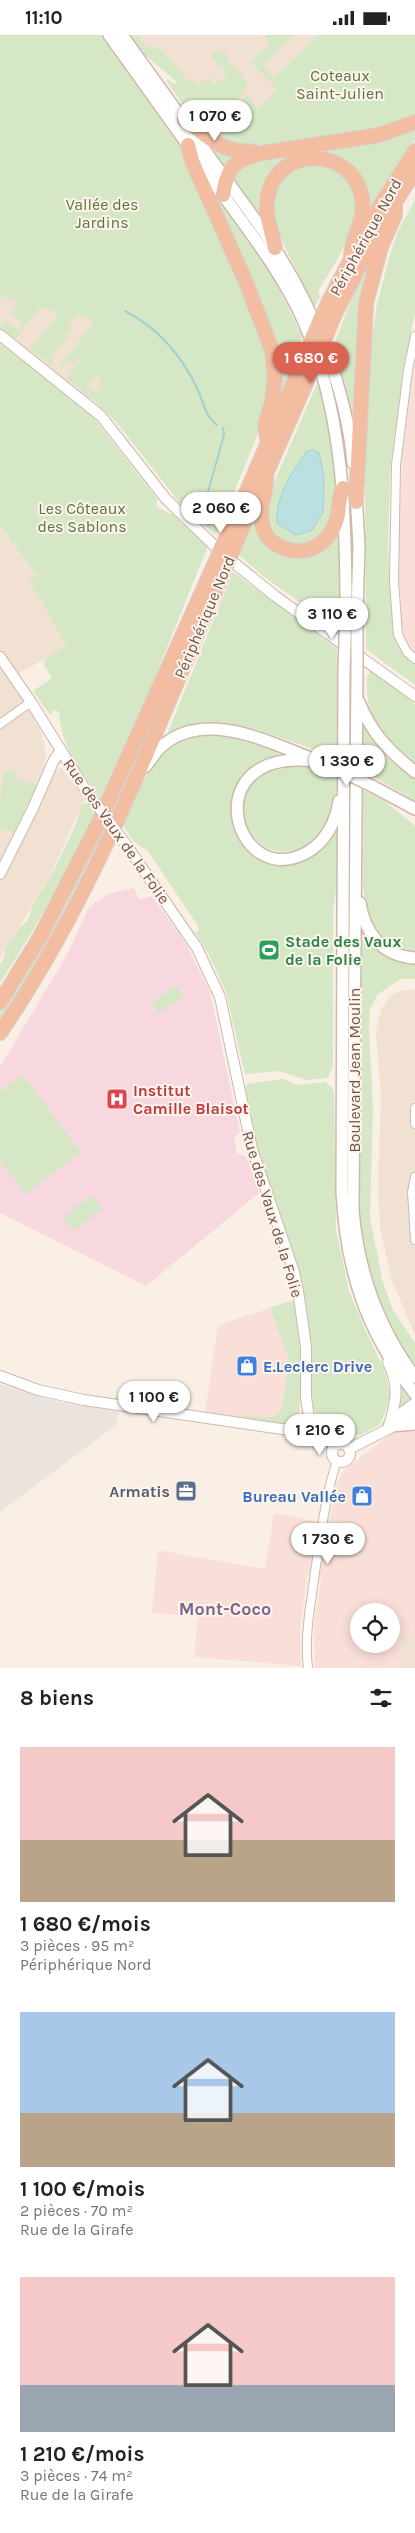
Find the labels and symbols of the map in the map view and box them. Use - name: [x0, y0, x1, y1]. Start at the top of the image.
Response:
- park label: Coteaux Saint-Julien: [296, 66, 384, 103]
- pin: 1 070 €: [169, 99, 261, 142]
- street label: Périphérique Nord: [325, 175, 406, 299]
- park label: Vallée des Jardins: [66, 195, 138, 232]
- pin: 1 680 €: [265, 341, 357, 384]
- pin: 2 060 €: [175, 491, 267, 534]
- park label: Les Côteaux des Sablons: [37, 499, 127, 536]
- street label: Périphérique Nord: [170, 553, 239, 681]
- pin: 3 110 €: [286, 597, 378, 640]
- pin: 1 330 €: [301, 745, 393, 787]
- street label: Rue des Vaux de la Folie: [59, 755, 174, 908]
- place label: Stade des Vaux de la Folie: [285, 932, 401, 969]
- sports icon: Stade des Vaux de la Folie: [257, 938, 281, 962]
- street label: Boulevard Jean Moulin: [345, 988, 364, 1152]
- place label: Institut Camille Blaisot: [133, 1081, 249, 1118]
- hospital icon: Institut Camille Blaisot: [105, 1087, 129, 1111]
- street label: Rue des Vaux de la Folie: [238, 1129, 307, 1300]
- shop icon: E.Leclerc Drive: [235, 1354, 259, 1378]
- place label: E.Leclerc Drive: [263, 1357, 372, 1376]
- pin: 1 100 €: [108, 1381, 200, 1423]
- pin: 1 210 €: [274, 1413, 366, 1456]
- office icon: Armatis: [174, 1479, 198, 1503]
- place label: Armatis: [109, 1482, 170, 1501]
- shop icon: Bureau Vallée: [350, 1484, 374, 1508]
- place label: Bureau Vallée: [242, 1487, 346, 1506]
- pin: 1 730 €: [282, 1523, 374, 1565]
- district label: Mont-Coco: [179, 1598, 271, 1620]

